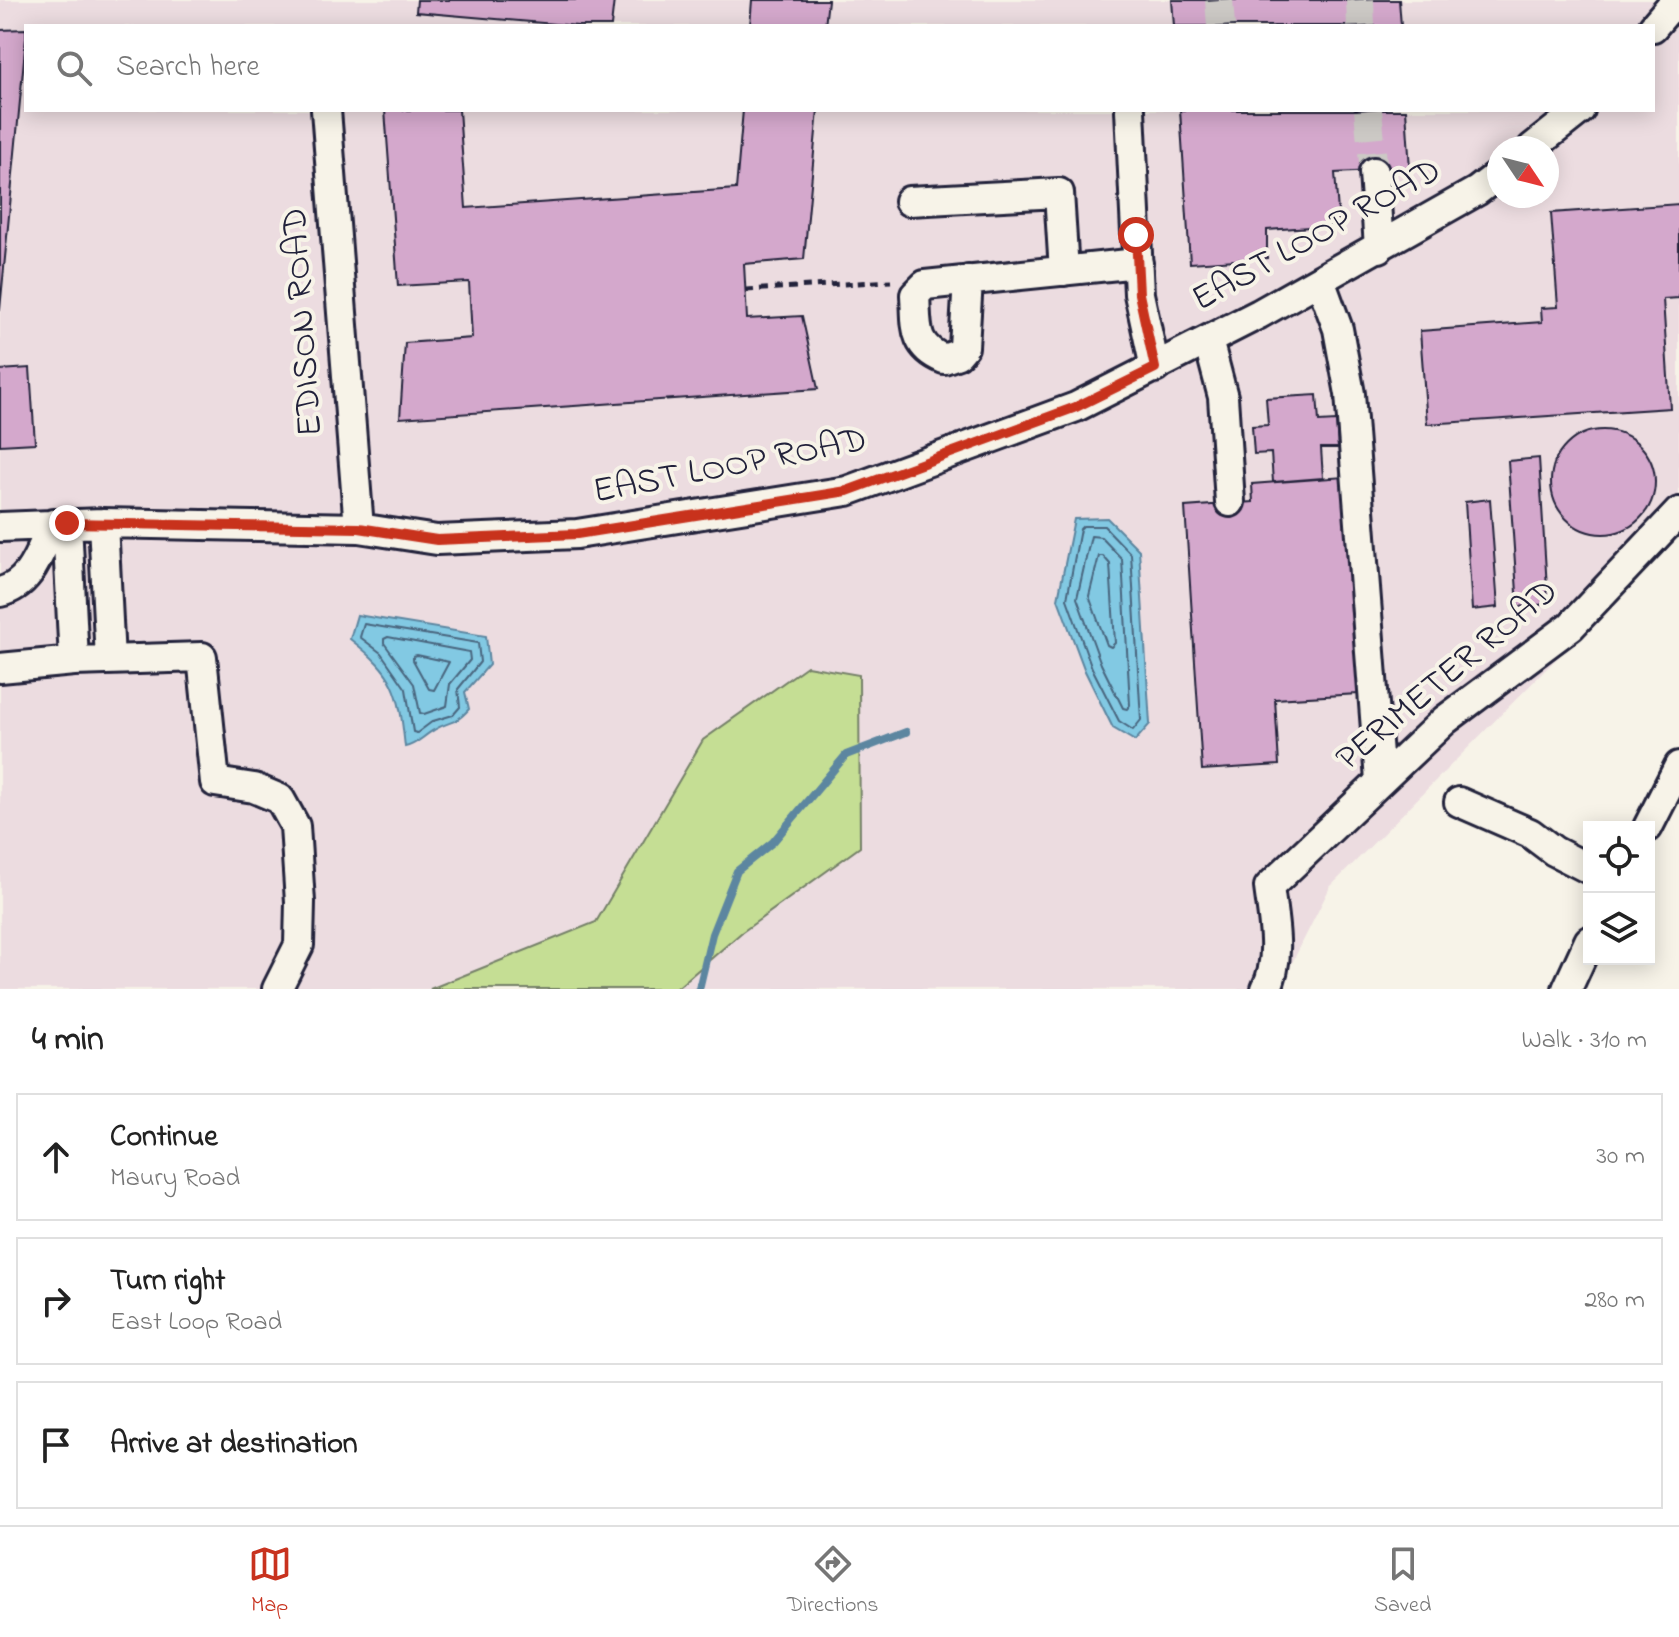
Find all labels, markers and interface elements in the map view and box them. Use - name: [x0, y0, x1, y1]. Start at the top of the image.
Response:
- search box: [24, 24, 1655, 112]
- icon: search: [52, 46, 96, 90]
- text: Search here: [116, 46, 260, 90]
- north arrow: [1487, 136, 1559, 208]
- street label: EAST LOOP ROAD: [1183, 146, 1451, 326]
- street label: EDISON ROAD: [270, 206, 338, 438]
- route start: [1118, 217, 1154, 253]
- street label: EAST LOOP ROAD: [589, 415, 871, 519]
- route end: [49, 505, 85, 541]
- street label: PERIMETER ROAD: [1325, 567, 1571, 785]
- map controls: [1583, 821, 1655, 965]
- button: locate: [1583, 821, 1655, 893]
- button: layers: [1583, 893, 1655, 965]
- text: 4 min: [32, 1016, 104, 1066]
- text: Walk · 310 m: [1522, 1022, 1647, 1060]
- text: Continue: [110, 1116, 218, 1160]
- icon: ahead: [34, 1135, 78, 1179]
- text: 30 m: [1596, 1138, 1645, 1176]
- text: Maury Road: [110, 1160, 240, 1198]
- text: Turn right: [110, 1260, 225, 1304]
- icon: right: [34, 1279, 78, 1323]
- text: 280 m: [1584, 1282, 1645, 1320]
- text: East Loop Road: [110, 1304, 282, 1342]
- icon: arrive: [34, 1423, 78, 1467]
- text: Arrive at destination: [110, 1423, 358, 1467]
- tab: Map: [248, 1542, 292, 1622]
- tab: Directions: [787, 1542, 879, 1622]
- tab: Saved: [1374, 1542, 1431, 1622]

